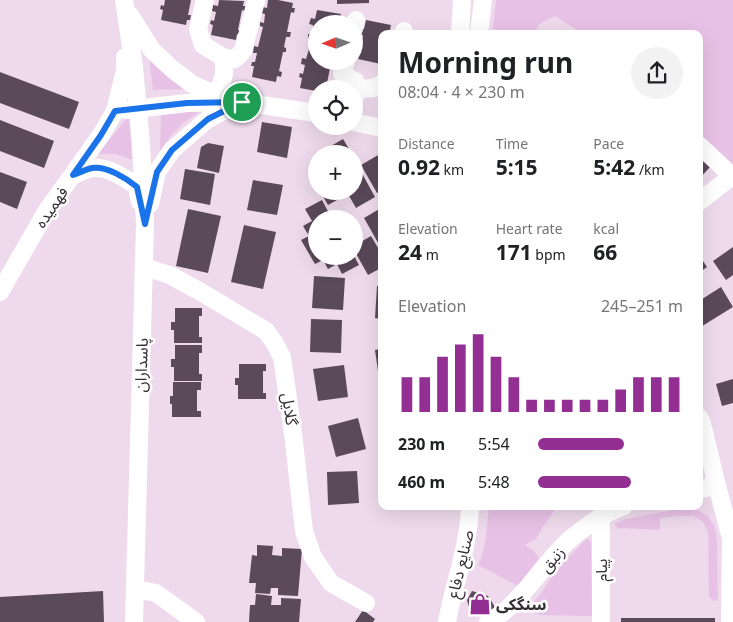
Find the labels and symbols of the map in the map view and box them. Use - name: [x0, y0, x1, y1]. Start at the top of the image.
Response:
- north arrow: [308, 15, 362, 70]
- pin: [221, 81, 263, 123]
- street label: فهمیده: [29, 182, 73, 232]
- street label: پاسداران: [129, 337, 153, 393]
- street label: گلایل: [277, 391, 303, 427]
- street label: صنایع دفاع: [441, 528, 480, 601]
- street label: زنبق: [534, 541, 570, 577]
- street label: پیام: [590, 558, 614, 582]
- shop icon: سنگکی: [467, 591, 493, 617]
- place label: سنگکی: [496, 593, 546, 615]

